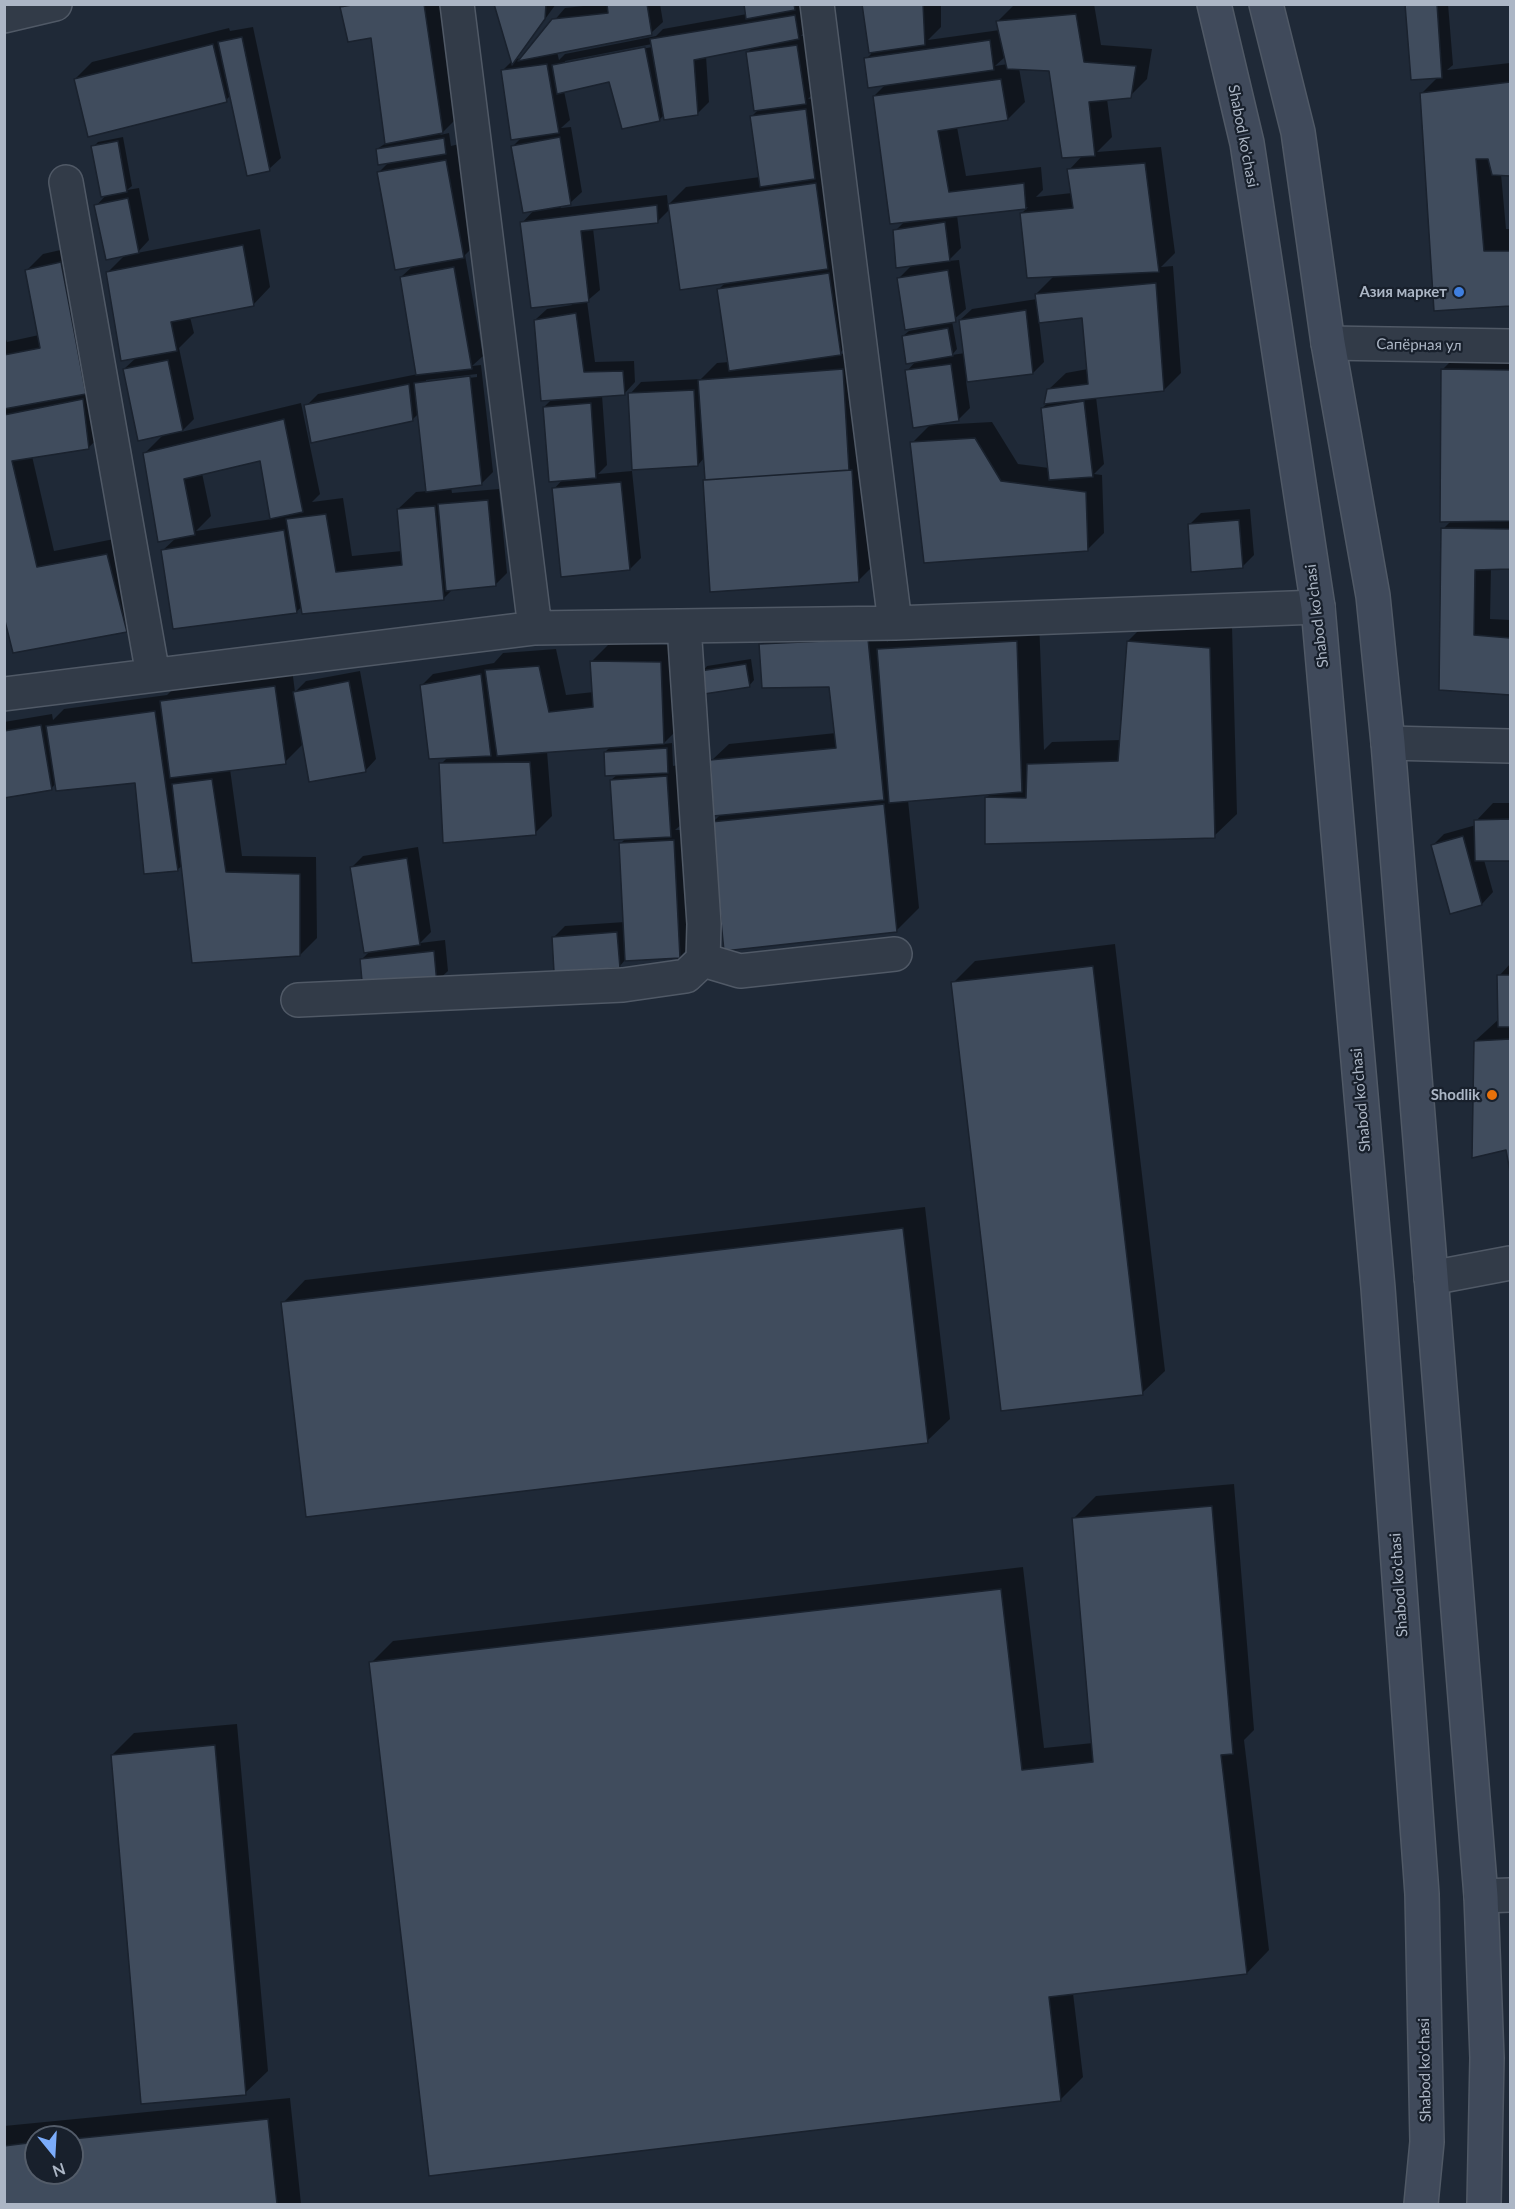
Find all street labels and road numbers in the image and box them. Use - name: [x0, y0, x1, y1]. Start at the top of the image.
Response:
- street label: Shabod ko'chasi: [1224, 83, 1262, 189]
- street label: Сапёрная ул: [1376, 335, 1462, 355]
- street label: Shabod ko'chasi: [1302, 563, 1332, 669]
- street label: Shabod ko'chasi: [1347, 1047, 1375, 1153]
- street label: Shabod ko'chasi: [1386, 1532, 1412, 1638]
- street label: Shabod ko'chasi: [1415, 2018, 1435, 2122]

